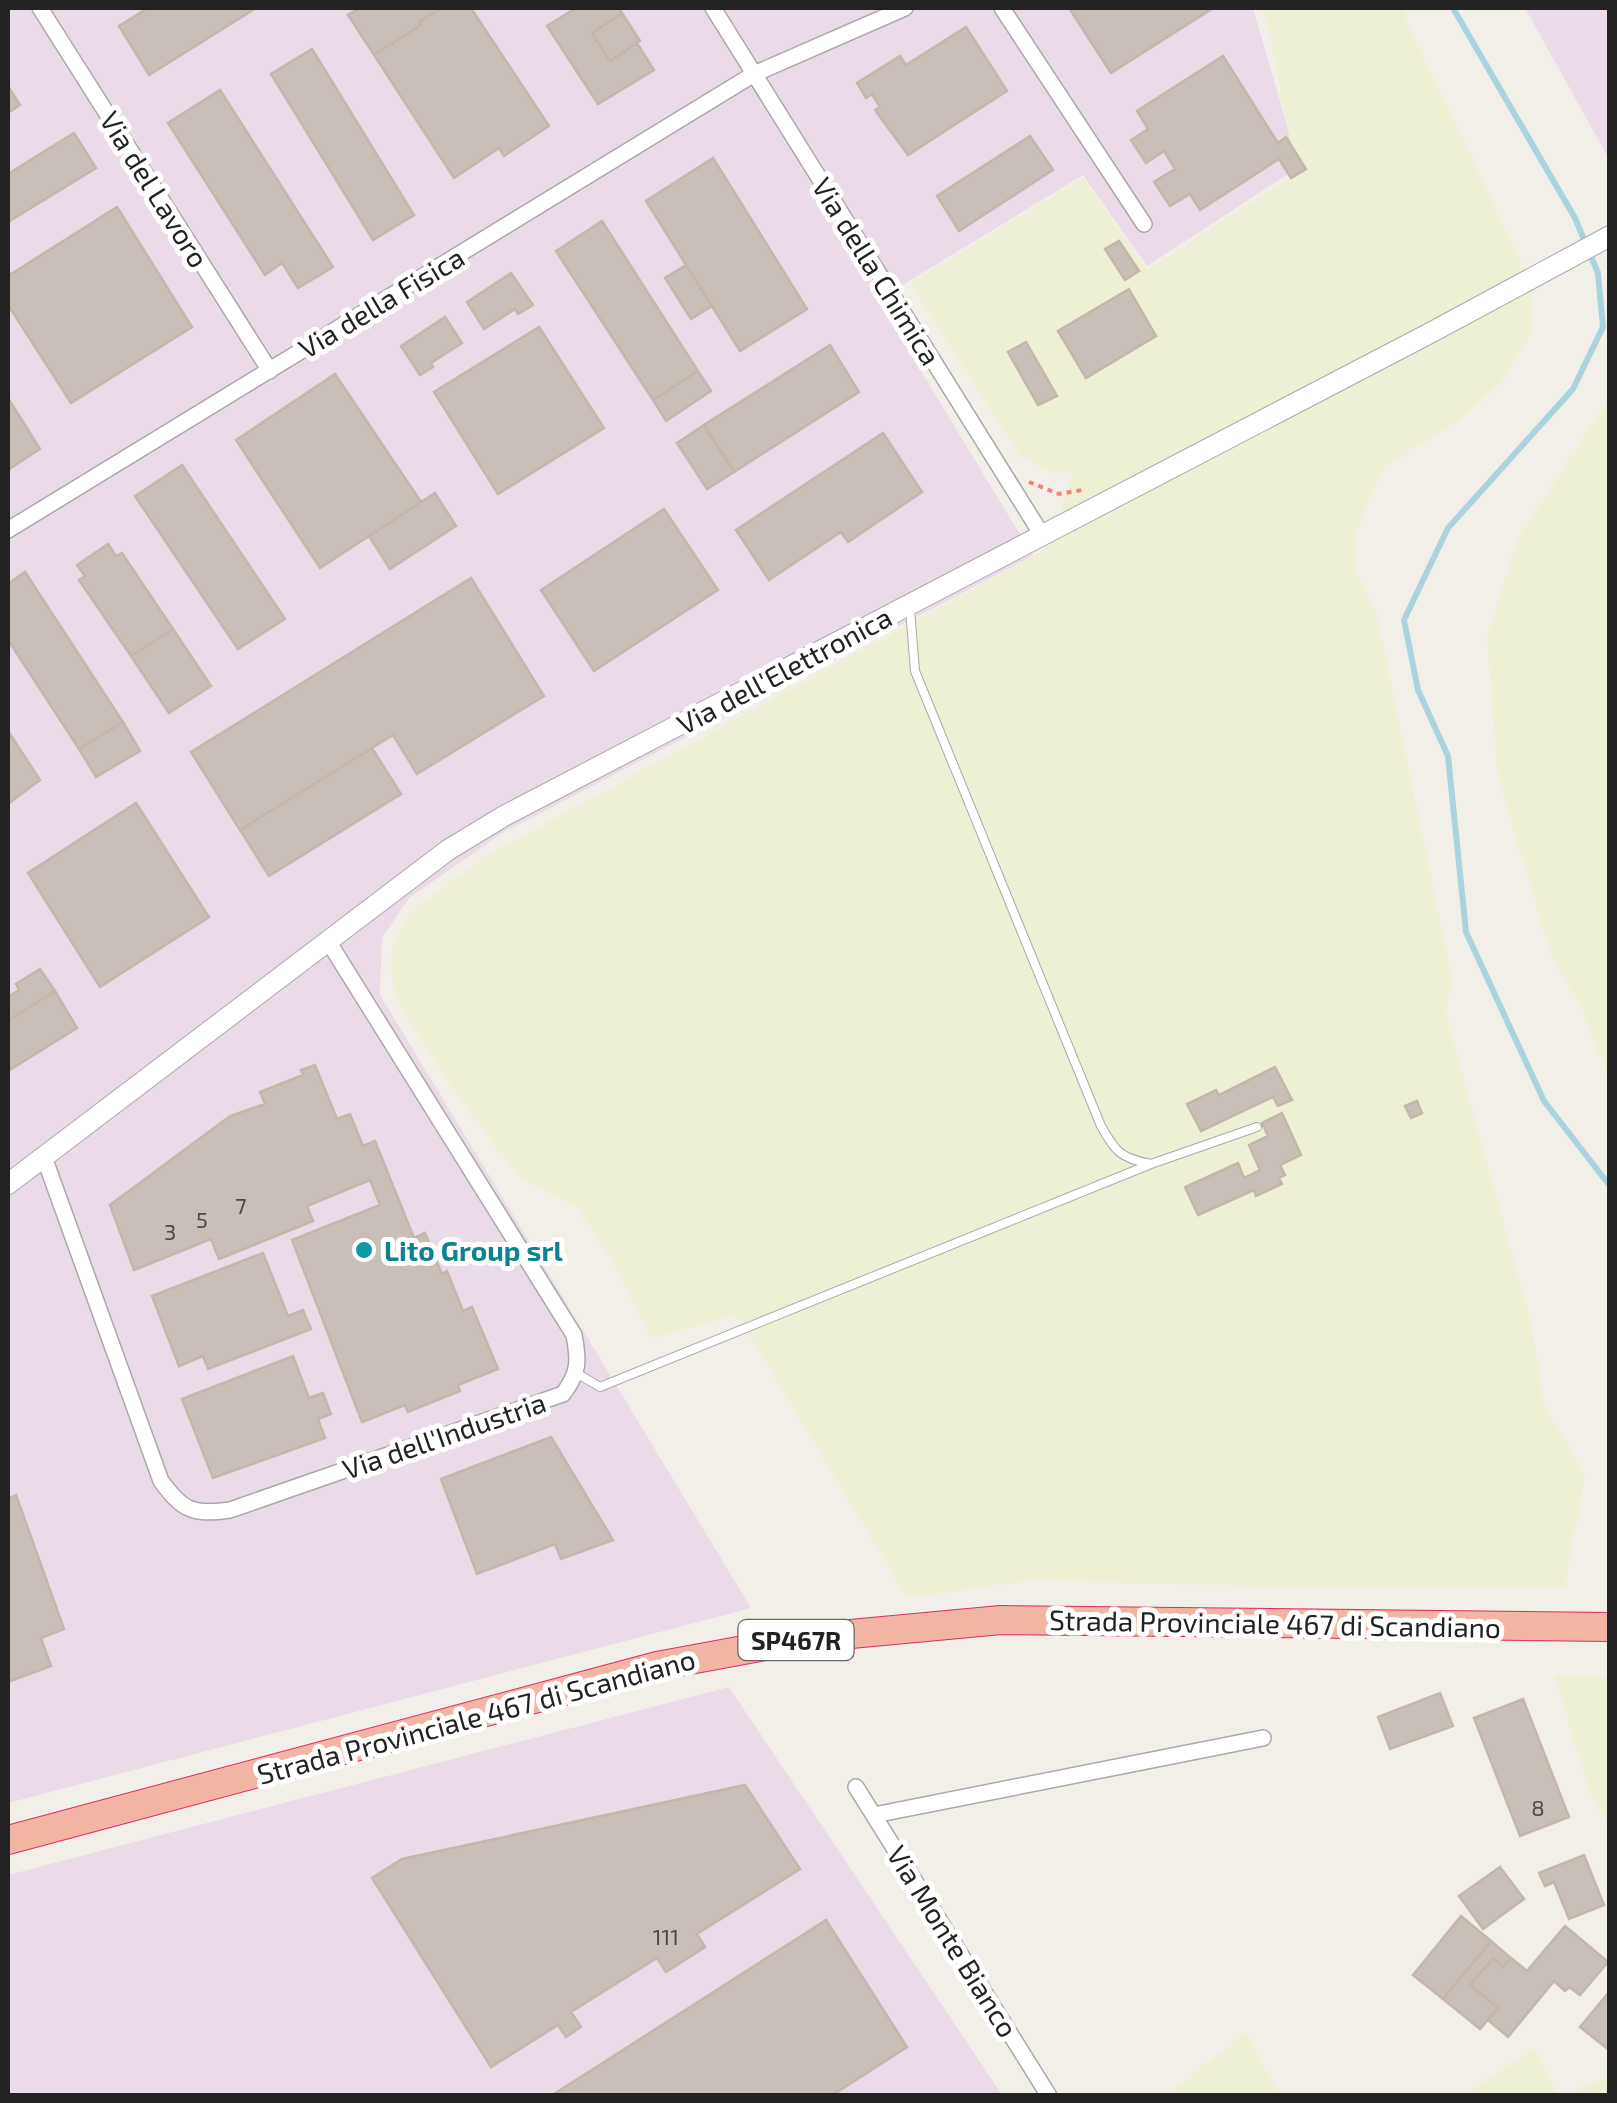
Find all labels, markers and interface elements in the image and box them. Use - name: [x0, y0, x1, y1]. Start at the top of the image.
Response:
- street label: Via del Lavoro: [94, 105, 216, 273]
- street label: Via della Chimica: [806, 171, 948, 371]
- street label: Via della Fisica: [292, 239, 470, 365]
- street label: Via dell'Elettronica: [671, 599, 897, 741]
- house number: 7: [235, 1192, 247, 1218]
- house number: 5: [196, 1206, 208, 1232]
- house number: 3: [164, 1218, 176, 1244]
- place label: Lito Group srl: [384, 1233, 563, 1267]
- marker: Lito Group srl: [353, 1239, 375, 1261]
- street label: Via dell'Industria: [338, 1384, 550, 1486]
- street label: Strada Provinciale 467 di Scandiano: [1049, 1602, 1501, 1644]
- road number: SP467R: [738, 1620, 854, 1660]
- street label: Strada Provinciale 467 di Scandiano: [253, 1641, 699, 1791]
- house number: 8: [1531, 1794, 1545, 1820]
- street label: Via Monte Bianco: [880, 1839, 1026, 2043]
- house number: 111: [653, 1923, 679, 1949]

